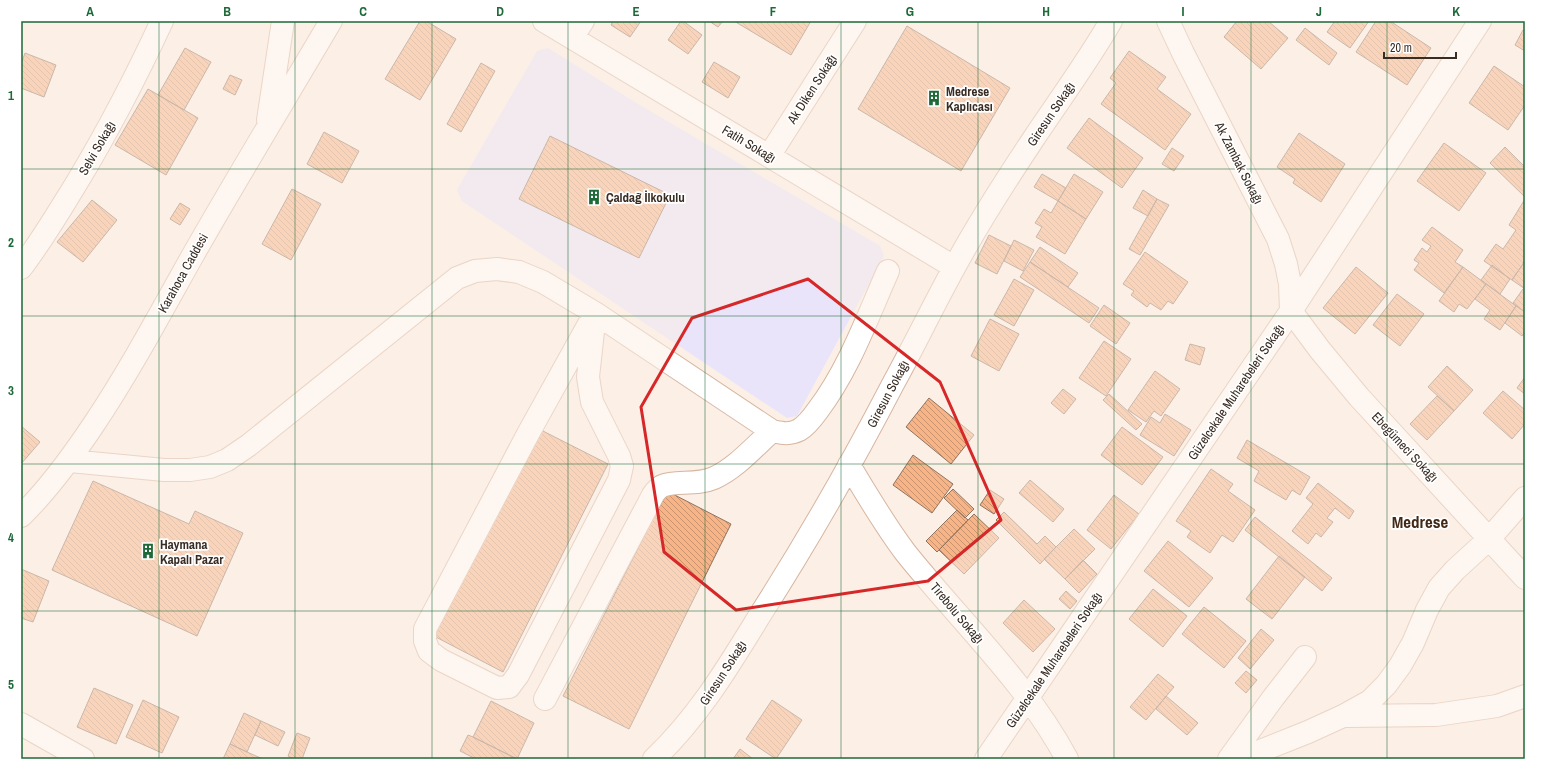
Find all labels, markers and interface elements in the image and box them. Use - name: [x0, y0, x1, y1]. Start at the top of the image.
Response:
- text: A: [86, 3, 94, 20]
- text: B: [223, 3, 231, 20]
- text: C: [359, 3, 367, 20]
- text: D: [496, 3, 504, 20]
- text: E: [632, 3, 640, 20]
- text: F: [770, 3, 777, 20]
- text: G: [906, 3, 914, 20]
- text: H: [1042, 3, 1050, 20]
- text: I: [1182, 3, 1185, 20]
- text: J: [1316, 3, 1322, 20]
- text: K: [1452, 3, 1460, 20]
- scale bar: [1384, 34, 1456, 60]
- text: 20 m: [1390, 40, 1412, 56]
- street label: Ak Diken Sokağı: [783, 51, 841, 128]
- street label: Giresun Sokağı: [1023, 79, 1079, 149]
- place label: Medrese Kaplıcası: [946, 83, 993, 115]
- text: 1: [8, 87, 14, 104]
- building icon: Medrese Kaplıcası: [925, 89, 943, 107]
- street label: Selvi Sokağı: [75, 118, 119, 178]
- street label: Ak Zambak Sokağı: [1211, 118, 1267, 207]
- street label: Fatih Sokağı: [719, 121, 779, 167]
- building icon: Çaldağ İlkokulu: [585, 188, 603, 206]
- place label: Çaldağ İlkokulu: [606, 189, 685, 206]
- street label: Karahoca Caddesi: [154, 230, 212, 316]
- text: 2: [8, 234, 14, 251]
- street label: Güzelcekale Muharebeleri Sokağı: [1184, 321, 1288, 463]
- street label: Giresun Sokağı: [863, 357, 913, 431]
- text: 3: [8, 382, 14, 399]
- street label: Ebegümeci Sokağı: [1368, 408, 1442, 486]
- district label: Medrese: [1392, 510, 1449, 533]
- text: 4: [8, 529, 14, 546]
- place label: Haymana Kapalı Pazar: [160, 536, 224, 568]
- building icon: Haymana Kapalı Pazar: [139, 542, 157, 560]
- street label: Tirebolu Sokağı: [926, 579, 988, 647]
- street label: Güzelcekale Muharebeleri Sokağı: [1002, 589, 1106, 731]
- street label: Giresun Sokağı: [696, 637, 750, 709]
- text: 5: [8, 676, 14, 693]

